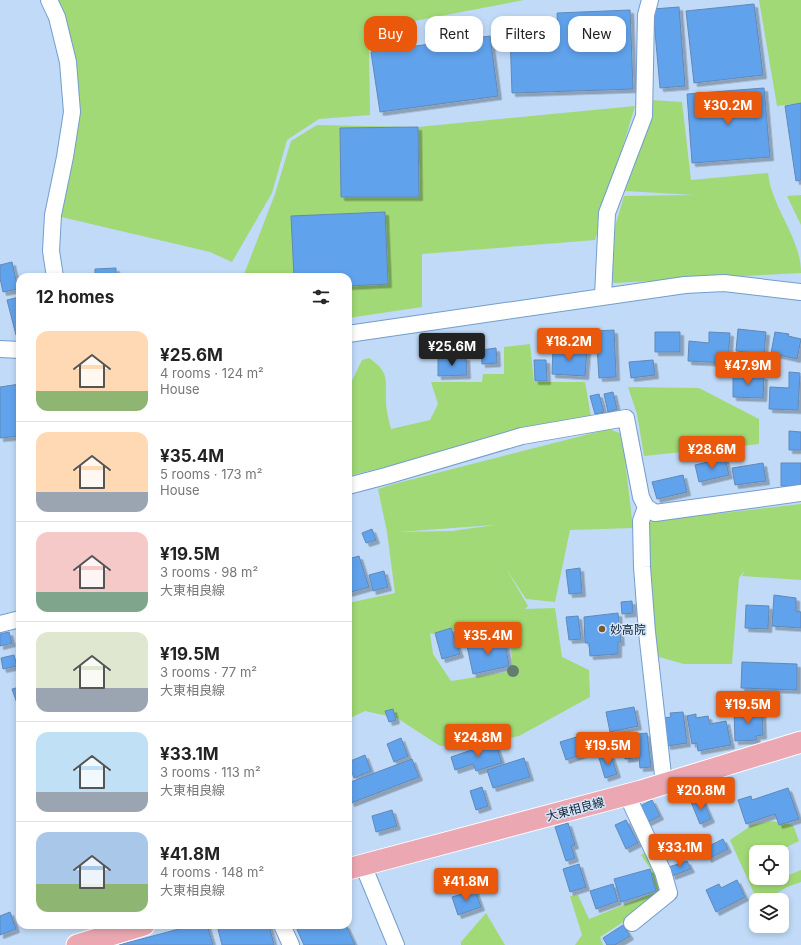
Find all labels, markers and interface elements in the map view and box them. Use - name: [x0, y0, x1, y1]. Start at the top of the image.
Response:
- chip: Buy: [364, 16, 417, 52]
- chip: Rent: [425, 16, 483, 52]
- chip: Filters: [491, 16, 560, 52]
- chip: New: [568, 16, 626, 52]
- pin: ¥30.2M: [695, 92, 761, 126]
- text: ¥30.2M: [704, 97, 752, 113]
- icon: filters: [310, 286, 332, 308]
- text: 12 homes: [36, 287, 114, 307]
- pin: ¥18.2M: [536, 328, 602, 362]
- pin: ¥25.6M: [419, 333, 485, 367]
- text: ¥18.2M: [546, 333, 592, 349]
- text: ¥25.6M: [428, 338, 476, 354]
- text: ¥25.6M: [160, 345, 223, 365]
- icon: home: [68, 347, 116, 395]
- pin: ¥47.9M: [715, 352, 781, 386]
- text: ¥47.9M: [725, 357, 771, 373]
- text: 4 rooms · 124 m²: [160, 365, 264, 381]
- text: House: [160, 381, 200, 397]
- pin: ¥28.6M: [679, 436, 745, 470]
- text: ¥28.6M: [688, 441, 736, 457]
- text: ¥35.4M: [160, 446, 224, 466]
- icon: home: [68, 448, 116, 496]
- text: 5 rooms · 173 m²: [160, 466, 262, 482]
- text: House: [160, 482, 200, 498]
- text: ¥19.5M: [160, 544, 220, 564]
- icon: home: [68, 548, 116, 596]
- text: 3 rooms · 98 m²: [160, 564, 258, 580]
- text: 大東相良線: [160, 582, 225, 598]
- pin: ¥35.4M: [455, 622, 521, 656]
- place label: 妙高院: [610, 622, 646, 637]
- marker: 妙高院: [597, 624, 607, 634]
- text: ¥35.4M: [463, 627, 513, 643]
- text: ¥19.5M: [160, 644, 220, 664]
- icon: home: [68, 648, 116, 696]
- text: 3 rooms · 77 m²: [160, 664, 257, 680]
- text: 大東相良線: [160, 682, 225, 698]
- pin: ¥19.5M: [715, 691, 781, 725]
- text: ¥19.5M: [725, 696, 771, 712]
- pin: ¥24.8M: [445, 724, 511, 758]
- text: ¥24.8M: [454, 729, 502, 745]
- pin: ¥19.5M: [575, 732, 641, 766]
- text: ¥19.5M: [585, 737, 631, 753]
- text: ¥33.1M: [160, 744, 219, 764]
- icon: home: [68, 748, 116, 796]
- text: 3 rooms · 113 m²: [160, 764, 261, 780]
- pin: ¥20.8M: [668, 777, 734, 811]
- text: 大東相良線: [160, 782, 225, 798]
- text: ¥20.8M: [677, 782, 725, 798]
- street label: 大東相良線: [544, 794, 606, 824]
- pin: ¥33.1M: [647, 834, 713, 868]
- text: ¥33.1M: [658, 839, 702, 855]
- text: ¥41.8M: [160, 844, 220, 864]
- map controls: [749, 845, 789, 933]
- button: locate: [749, 845, 789, 885]
- icon: home: [68, 848, 116, 896]
- text: 4 rooms · 148 m²: [160, 864, 264, 880]
- pin: ¥41.8M: [433, 868, 499, 902]
- text: ¥41.8M: [443, 873, 489, 889]
- text: 大東相良線: [160, 882, 225, 898]
- button: layers: [749, 893, 789, 933]

